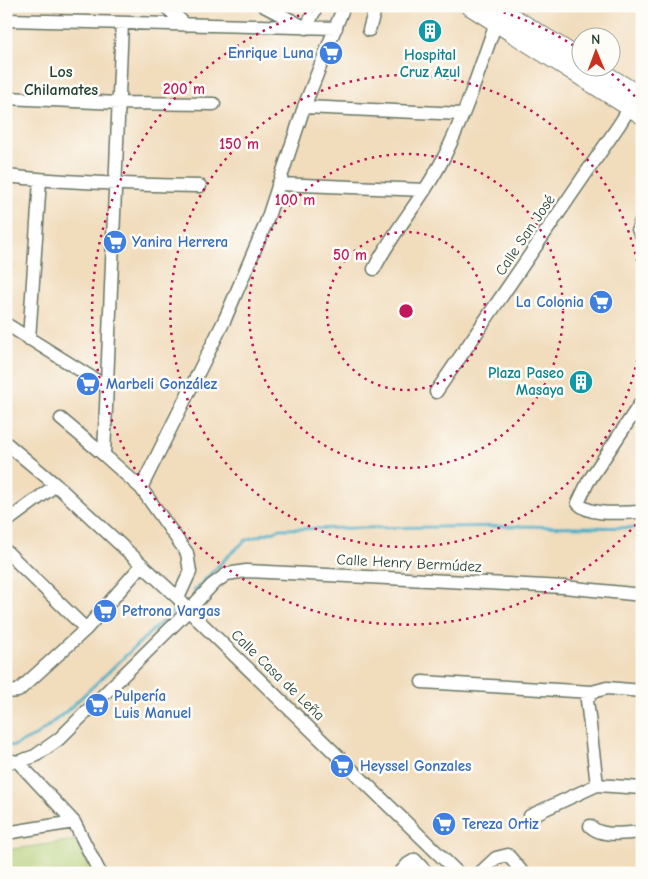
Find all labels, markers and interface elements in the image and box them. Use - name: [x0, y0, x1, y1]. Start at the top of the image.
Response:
- building icon: Hospital Cruz Azul: [417, 18, 443, 44]
- north arrow: [570, 28, 620, 78]
- text: N: [591, 31, 600, 48]
- supermarket icon: Enrique Luna: [318, 40, 344, 66]
- place label: Enrique Luna: [228, 44, 314, 62]
- place label: Hospital Cruz Azul: [400, 46, 460, 81]
- district label: Los Chilamates: [24, 63, 98, 99]
- text: 200 m: [163, 80, 205, 98]
- text: 150 m: [219, 135, 259, 153]
- text: 100 m: [275, 191, 315, 209]
- street label: Calle San José: [491, 191, 559, 279]
- supermarket icon: Yanira Herrera: [102, 229, 128, 255]
- place label: Yanira Herrera: [132, 233, 228, 251]
- text: 50 m: [333, 246, 367, 264]
- supermarket icon: La Colonia: [588, 289, 614, 315]
- place label: La Colonia: [516, 293, 584, 311]
- centre of rings: [397, 302, 415, 320]
- place label: Plaza Paseo Masaya: [488, 364, 564, 399]
- building icon: Plaza Paseo Masaya: [568, 369, 594, 395]
- supermarket icon: Marbeli González: [75, 371, 101, 397]
- place label: Marbeli González: [106, 375, 218, 393]
- street label: Calle Henry Bermúdez: [336, 550, 482, 576]
- supermarket icon: Petrona Vargas: [92, 598, 118, 624]
- place label: Petrona Vargas: [122, 602, 220, 620]
- street label: Calle Casa de Leña: [227, 626, 329, 724]
- place label: Pulpería Luis Manuel: [114, 687, 191, 722]
- supermarket icon: Pulpería Luis Manuel: [84, 692, 110, 718]
- supermarket icon: Heyssel Gonzales: [329, 753, 355, 779]
- place label: Heyssel Gonzales: [360, 757, 472, 775]
- supermarket icon: Tereza Ortiz: [431, 811, 457, 837]
- place label: Tereza Ortiz: [462, 815, 539, 833]

